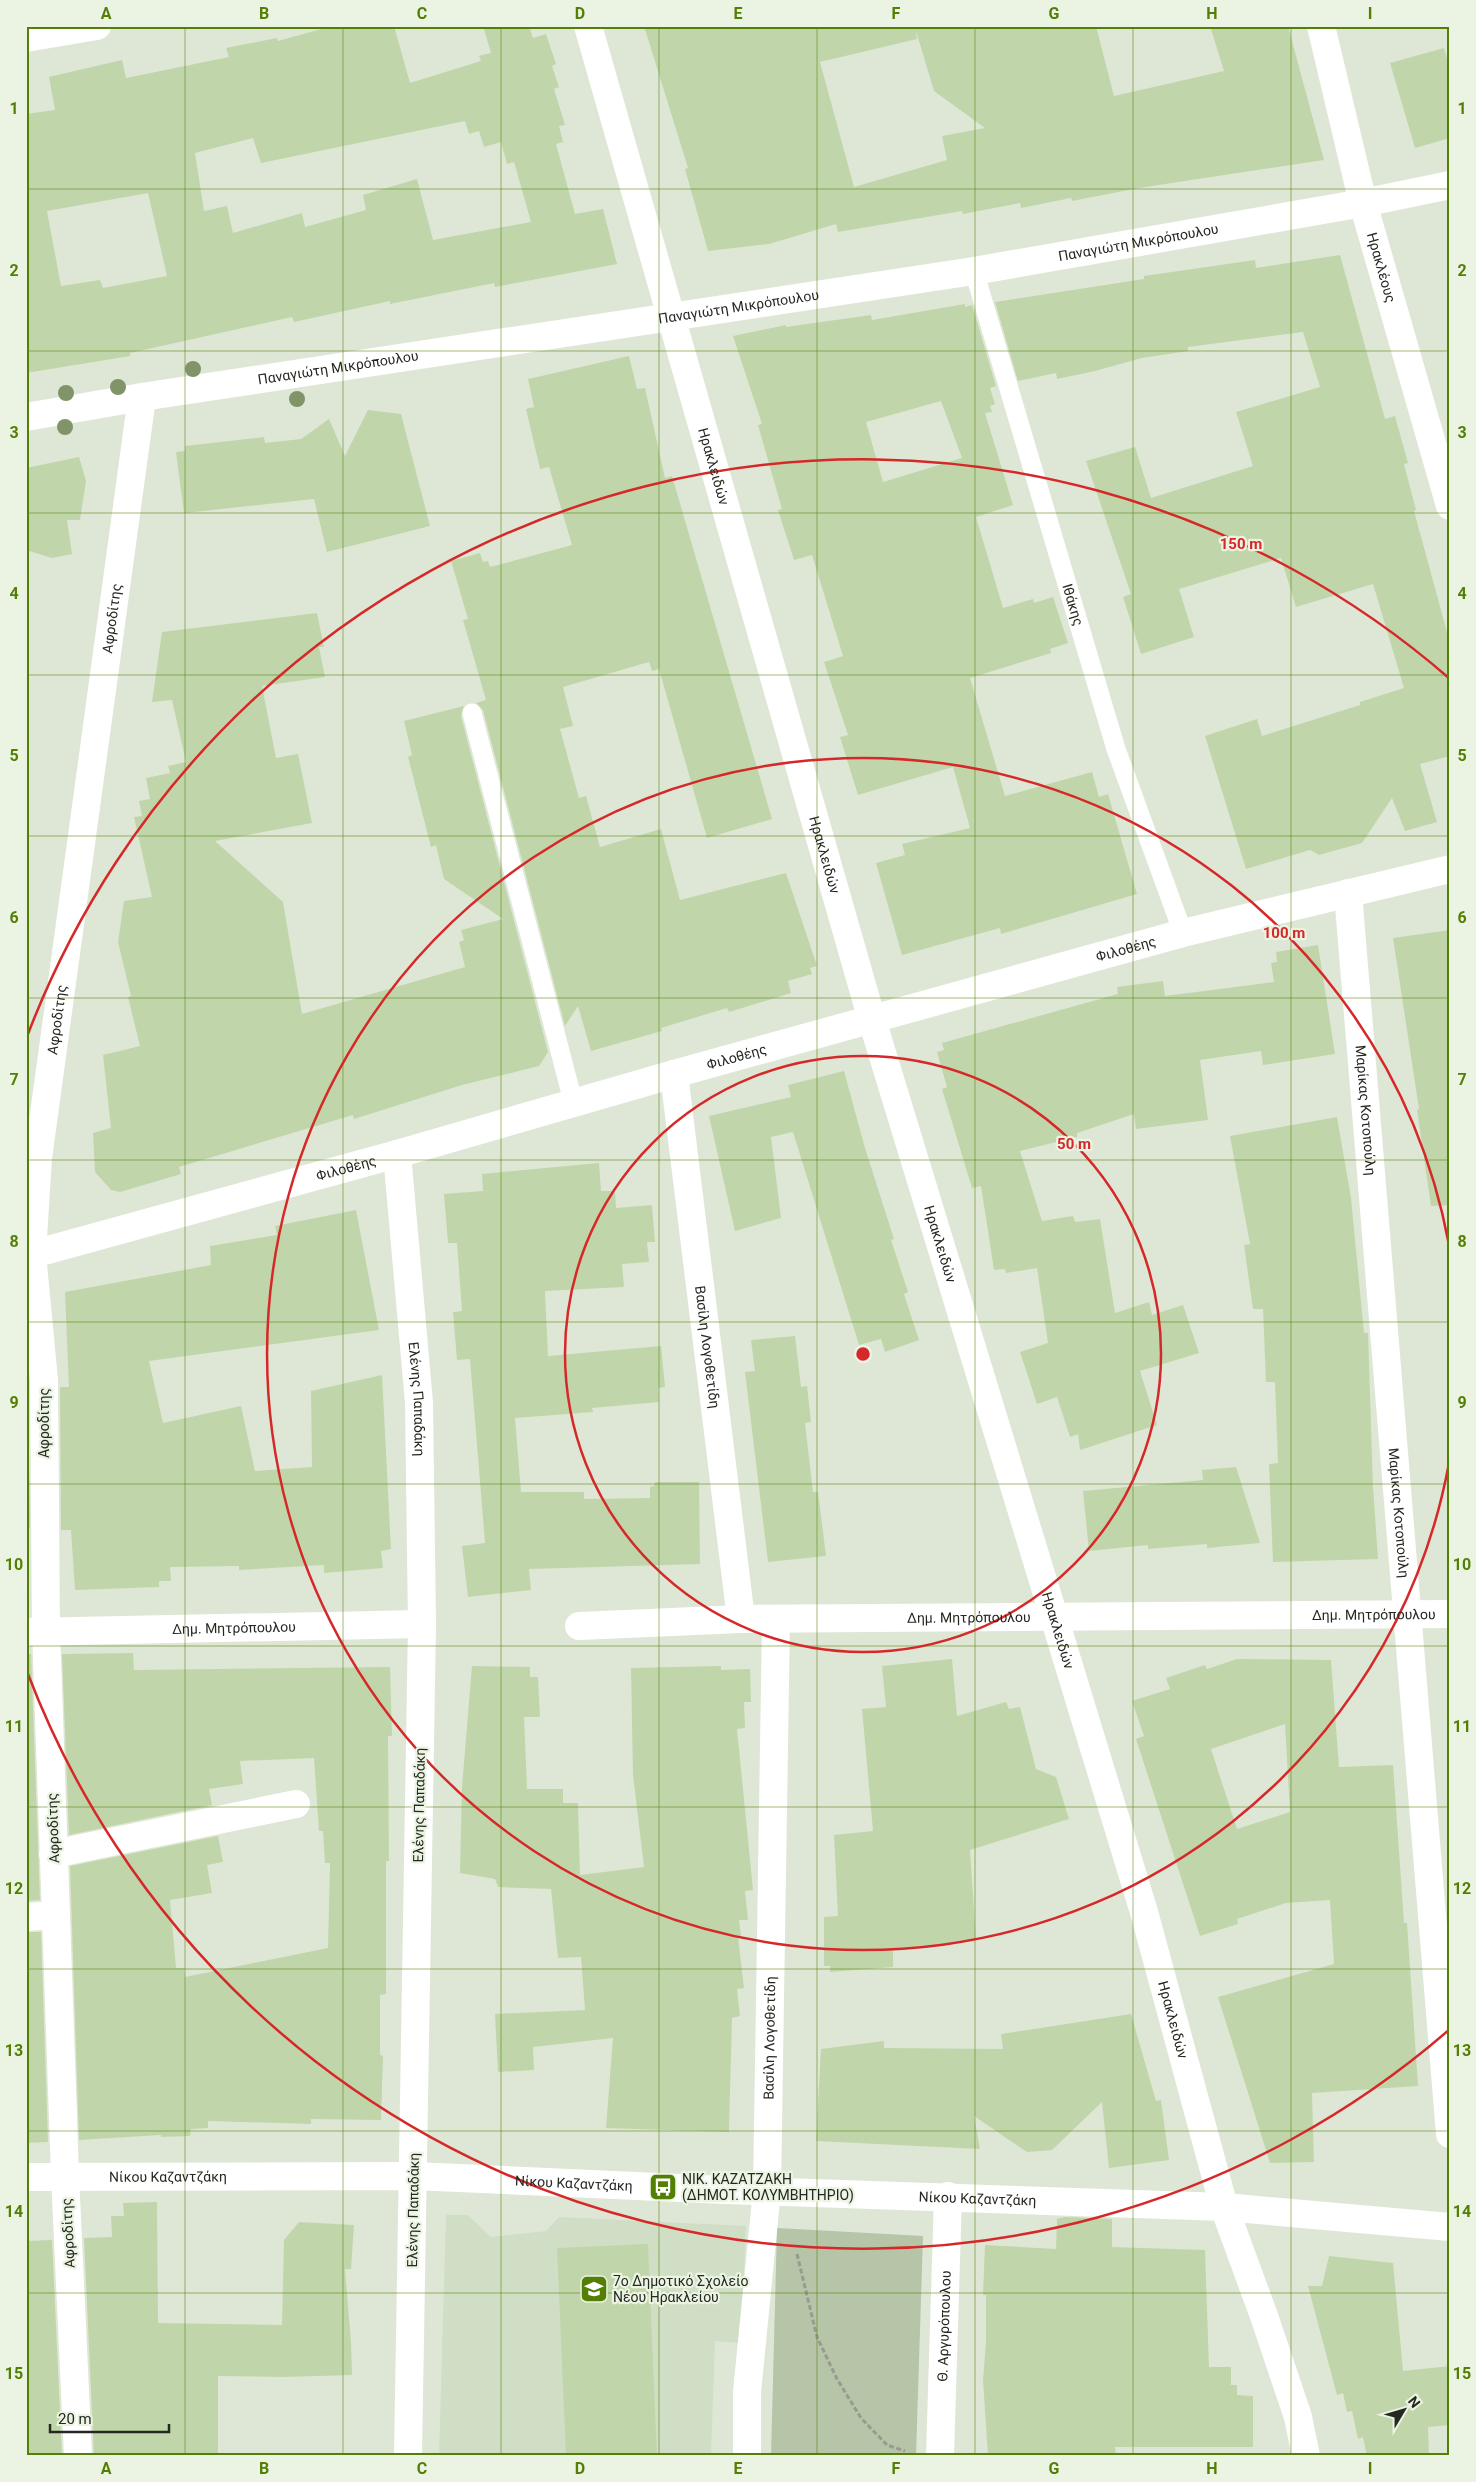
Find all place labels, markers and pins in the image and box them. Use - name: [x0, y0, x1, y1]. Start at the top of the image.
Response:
- centre of rings: [854, 1345, 872, 1363]
- place label: ΝΙΚ. ΚΑΖΑΤΖΑΚΗ (ΔΗΜΟΤ. ΚΟΛΥΜΒΗΤΗΡΙΟ): [682, 2171, 854, 2204]
- bus stop icon: ΝΙΚ. ΚΑΖΑΤΖΑΚΗ (ΔΗΜΟΤ. ΚΟΛΥΜΒΗΤΗΡΙΟ): [648, 2172, 678, 2202]
- place label: 7ο Δημοτικό Σχολείο Νέου Ηρακλείου: [613, 2273, 749, 2305]
- school or university icon: 7ο Δημοτικό Σχολείο Νέου Ηρακλείου: [579, 2274, 609, 2304]

